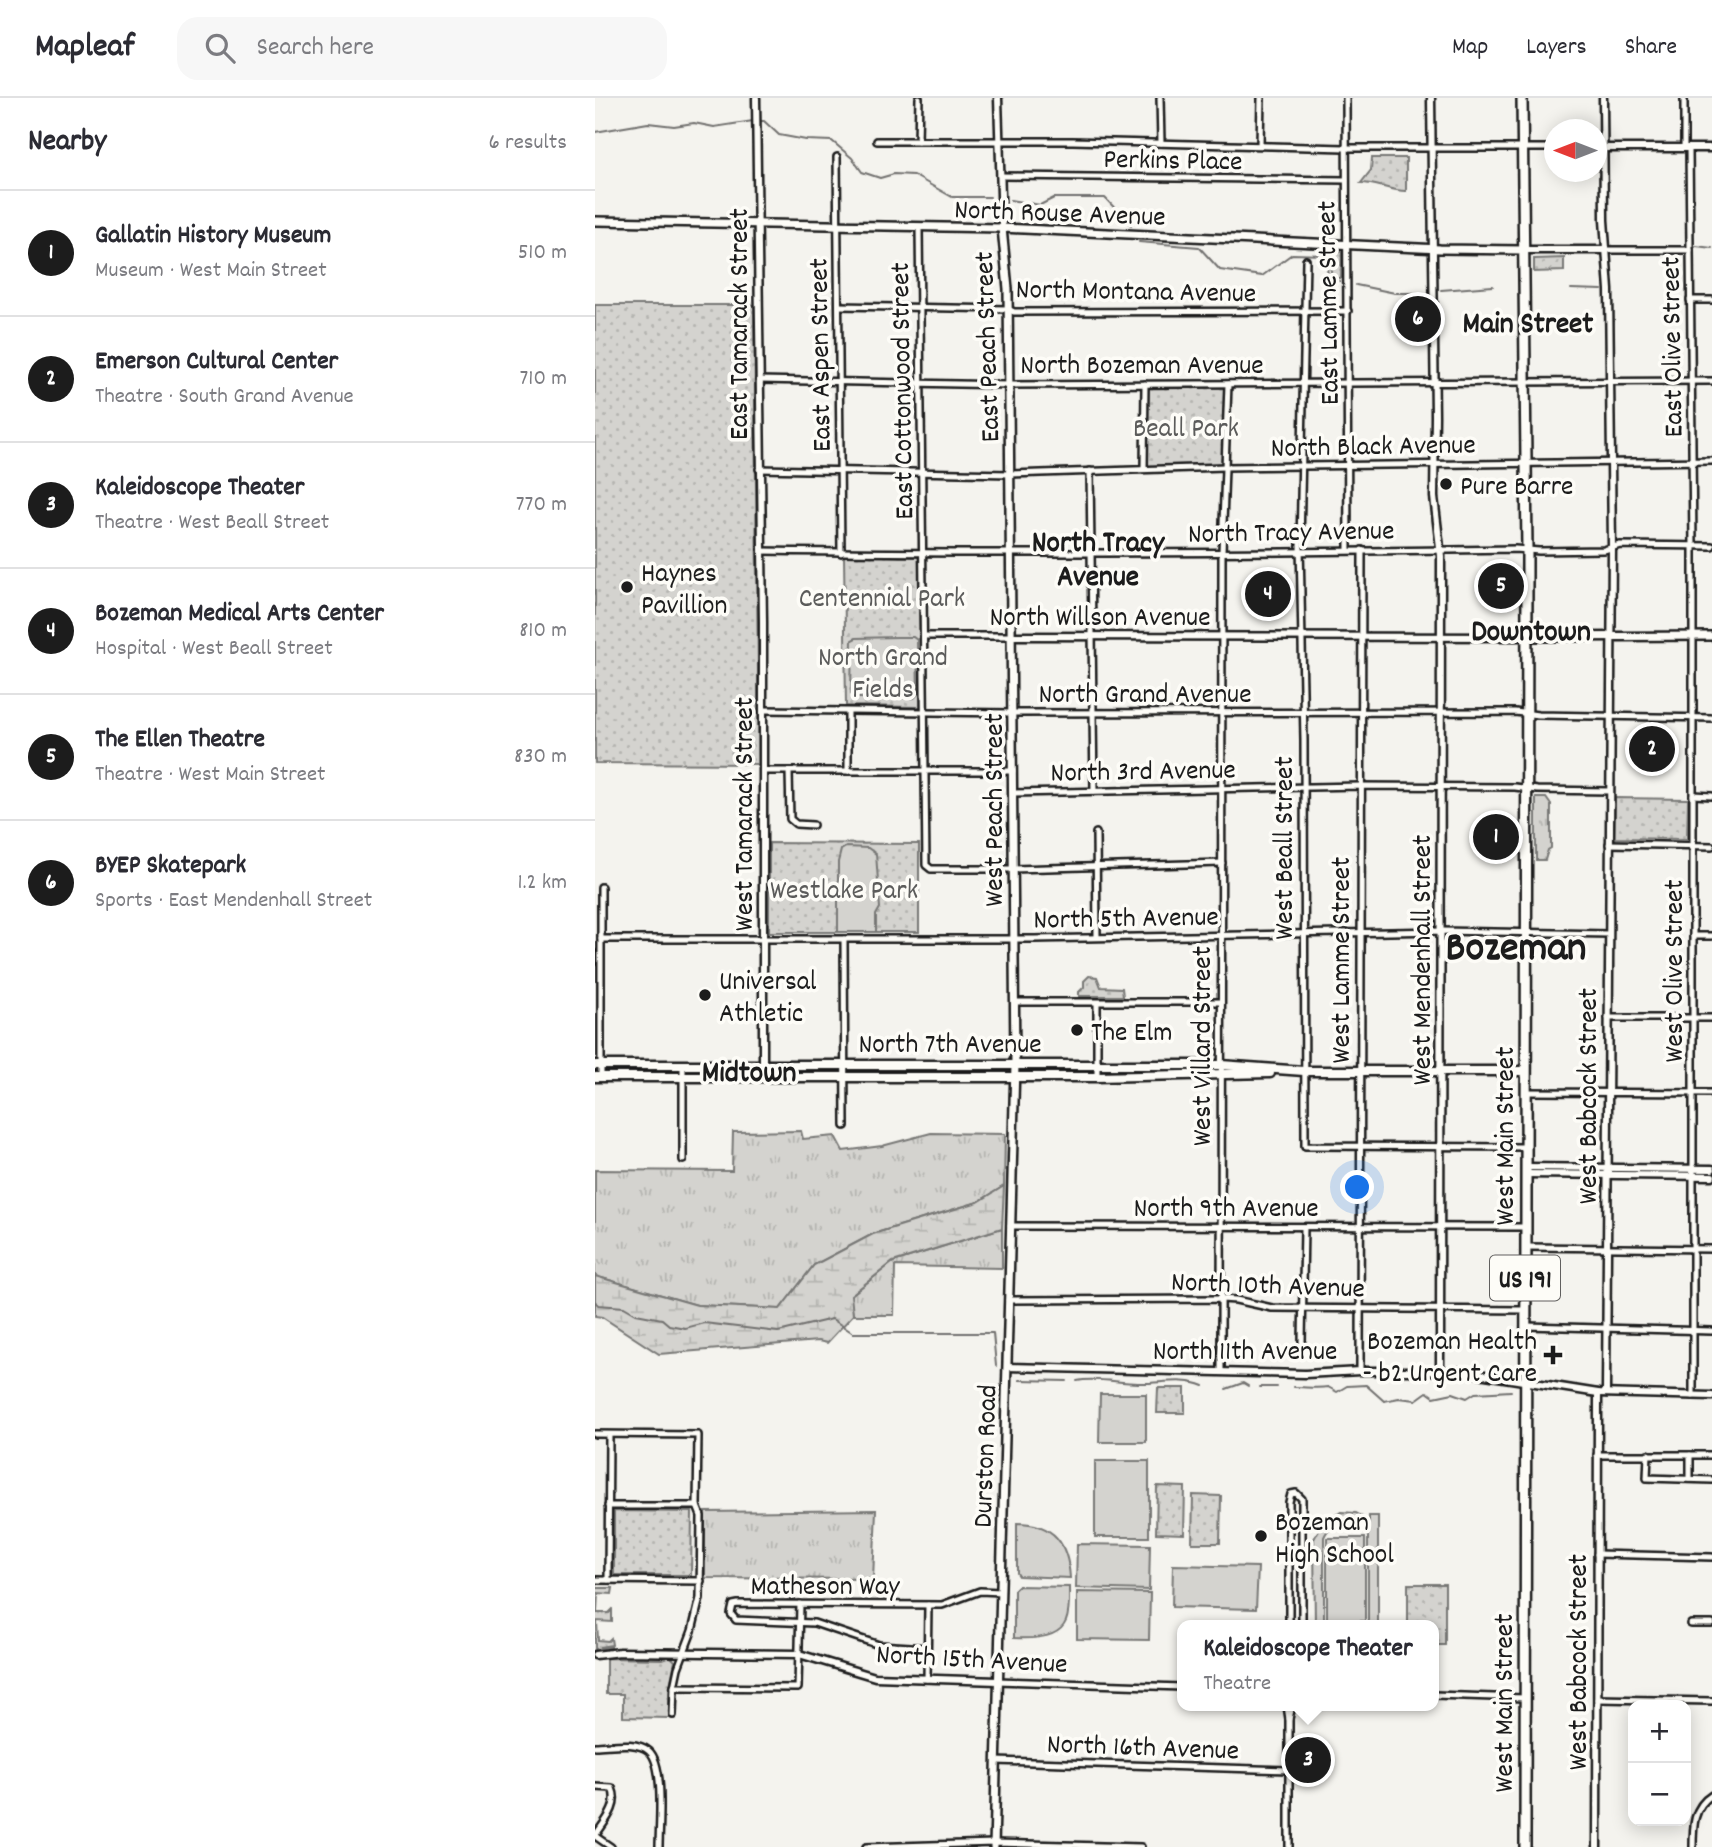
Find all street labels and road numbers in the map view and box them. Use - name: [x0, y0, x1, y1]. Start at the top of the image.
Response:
- street label: Perkins Place: [1103, 142, 1243, 184]
- street label: North Rouse Avenue: [953, 192, 1166, 240]
- street label: East Lamme Street: [1309, 200, 1353, 405]
- street label: East Tamarack Street: [722, 208, 762, 440]
- street label: East Peach Street: [967, 251, 1013, 443]
- street label: East Olive Street: [1653, 256, 1697, 438]
- street label: East Aspen Street: [801, 258, 845, 452]
- street label: East Cottonwood Street: [883, 262, 927, 520]
- street label: North Montana Avenue: [1015, 272, 1257, 316]
- street label: North Bozeman Avenue: [1020, 348, 1264, 388]
- street label: North Black Avenue: [1270, 427, 1476, 471]
- street label: North Tracy Avenue: [1187, 513, 1395, 557]
- street label: North Willson Avenue: [990, 600, 1210, 640]
- street label: North Grand Avenue: [1039, 677, 1252, 717]
- street label: West Tamarack Street: [727, 697, 767, 931]
- street label: West Peach Street: [977, 713, 1017, 907]
- street label: North 3rd Avenue: [1050, 752, 1236, 796]
- street label: West Beall Street: [1267, 756, 1307, 940]
- street label: West Mendenhall Street: [1405, 835, 1445, 1085]
- street label: West Lamme Street: [1324, 857, 1364, 1063]
- street label: West Olive Street: [1657, 879, 1697, 1063]
- street label: North 5th Avenue: [1033, 899, 1219, 943]
- street label: West Villard Street: [1185, 946, 1225, 1146]
- street label: West Babcock Street: [1571, 988, 1611, 1204]
- street label: North 7th Avenue: [858, 1027, 1042, 1067]
- street label: West Main Street: [1488, 1047, 1528, 1225]
- street label: North 9th Avenue: [1133, 1191, 1319, 1231]
- road number: US 191: [1490, 1256, 1560, 1301]
- street label: North 10th Avenue: [1170, 1265, 1365, 1311]
- street label: North 11th Avenue: [1153, 1334, 1337, 1374]
- street label: Durston Road: [966, 1384, 1010, 1528]
- street label: West Babcock Street: [1561, 1554, 1601, 1770]
- street label: Matheson Way: [750, 1569, 900, 1609]
- street label: West Main Street: [1487, 1614, 1527, 1792]
- street label: North 15th Avenue: [875, 1637, 1068, 1687]
- street label: North 16th Avenue: [1046, 1727, 1240, 1773]

